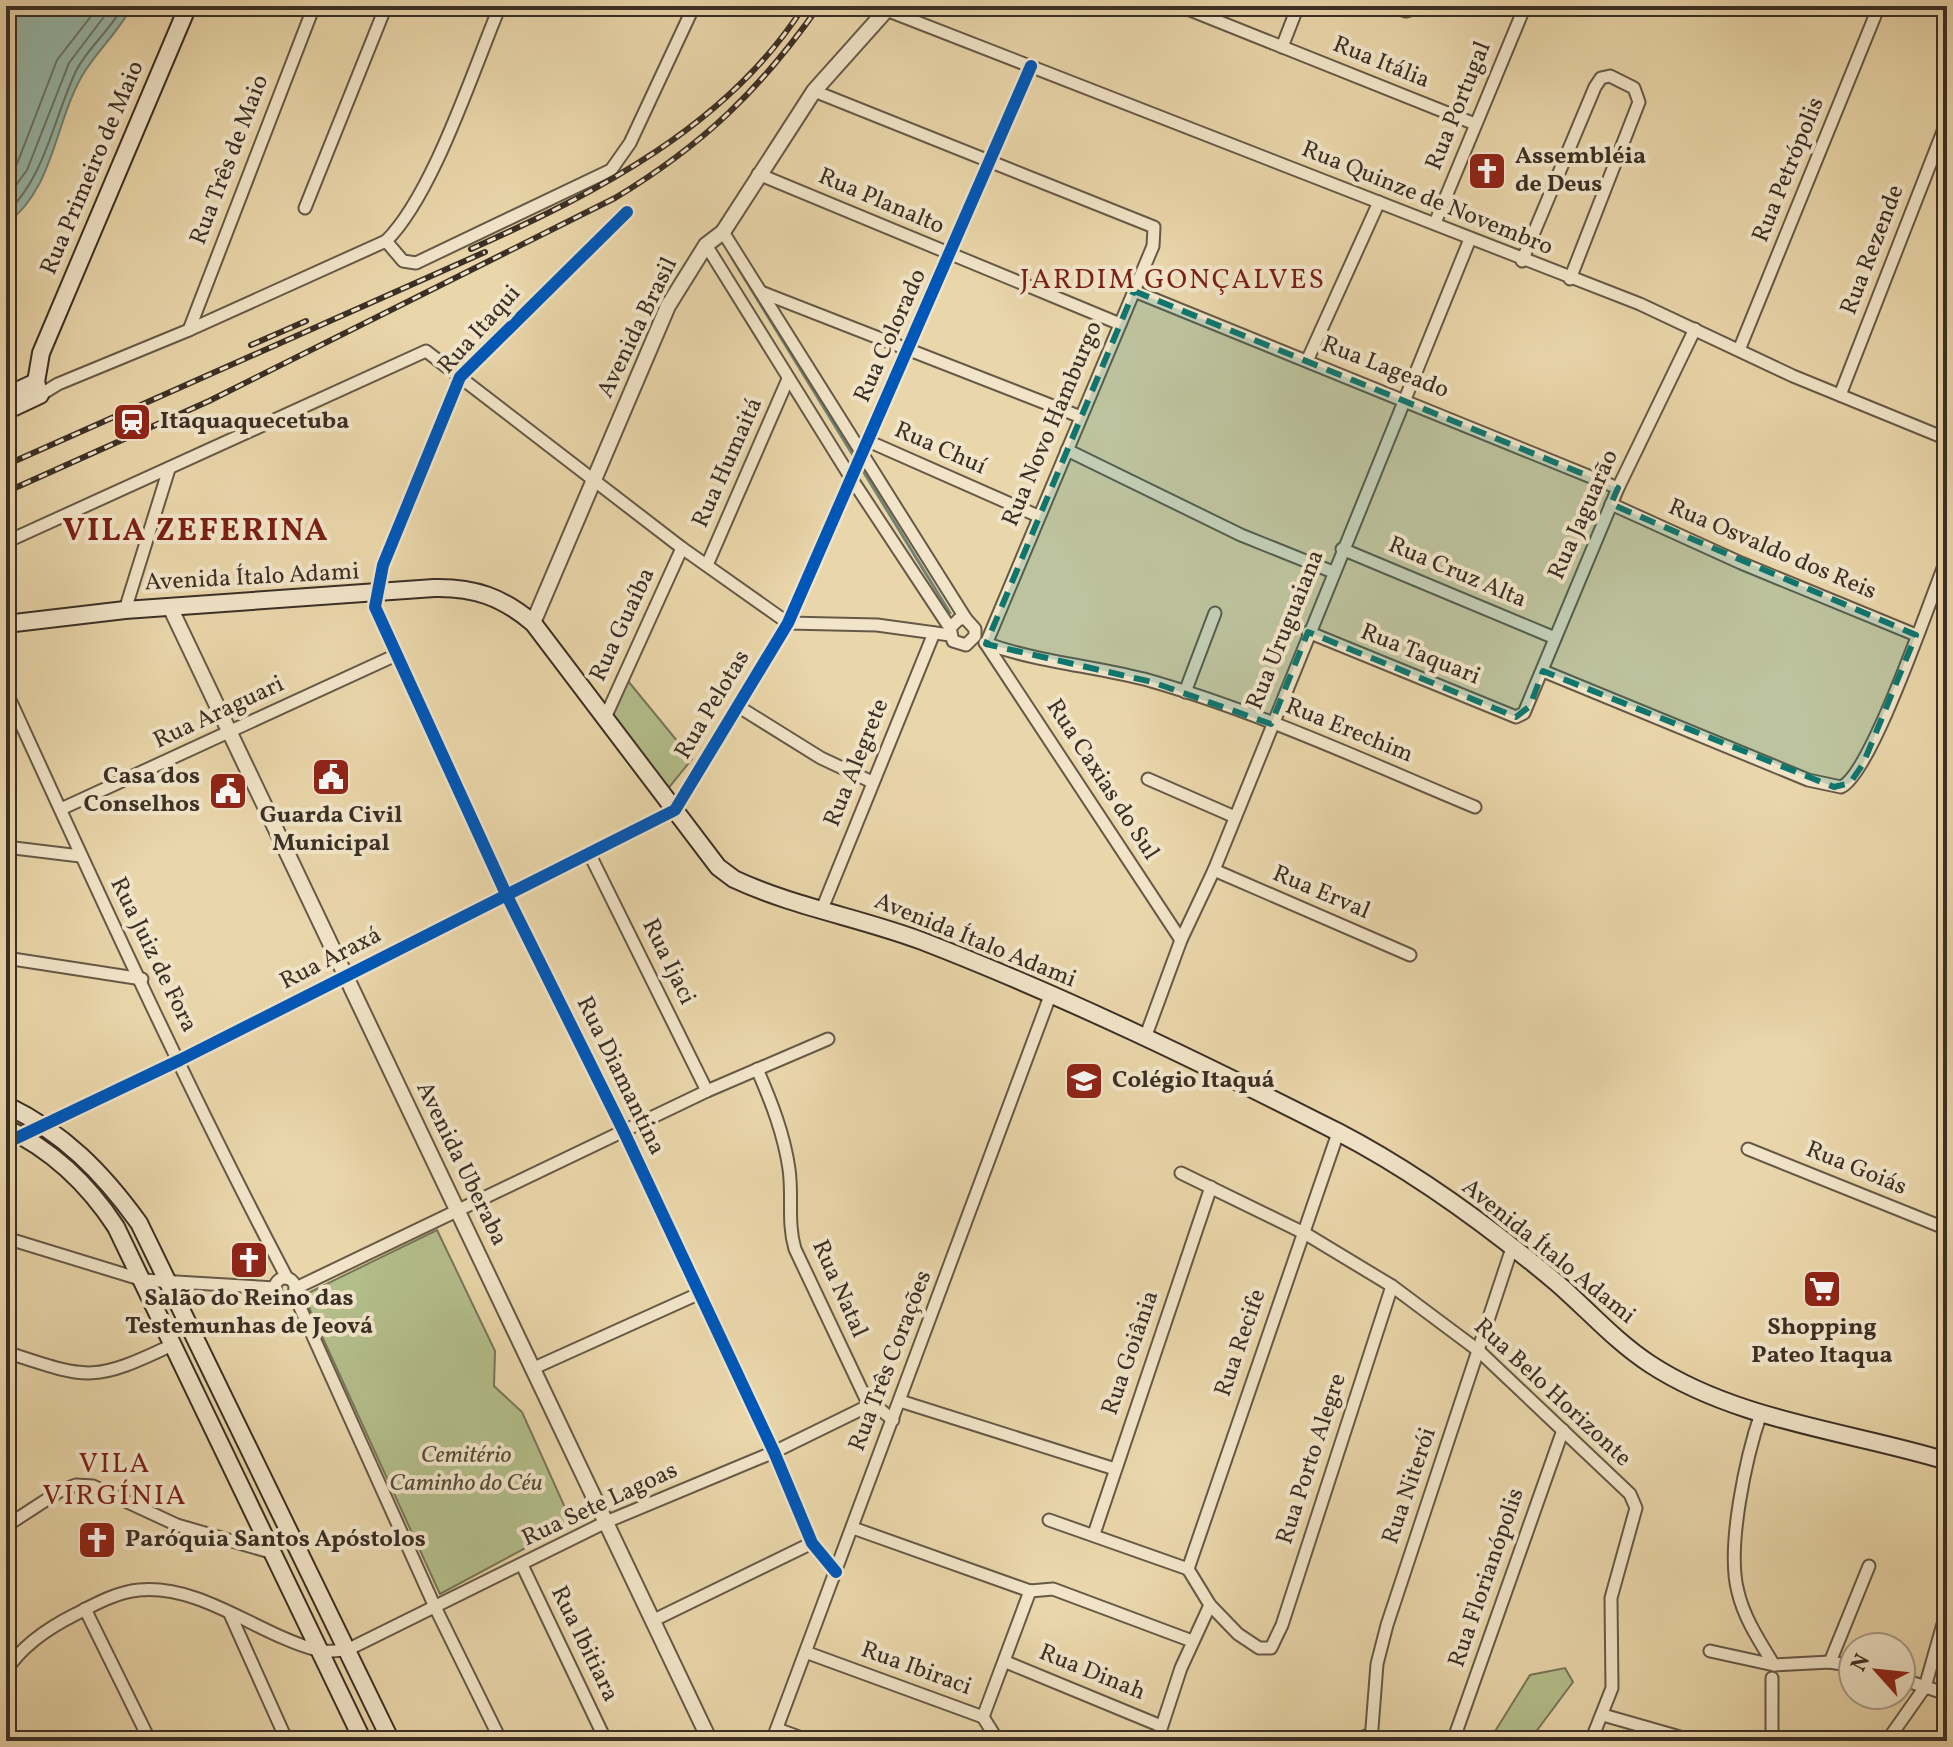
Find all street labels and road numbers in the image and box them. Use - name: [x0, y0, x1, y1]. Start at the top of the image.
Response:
- street label: Rua Itália: [1327, 28, 1435, 98]
- street label: Rua Portugal: [1418, 36, 1500, 176]
- street label: Rua Primeiro de Maio: [33, 56, 153, 280]
- street label: Rua Três de Maio: [182, 70, 278, 250]
- street label: Rua Petrópolis: [1744, 92, 1834, 248]
- street label: Rua Quinze de Novembro: [1296, 133, 1558, 265]
- street label: Rua Planalto: [813, 160, 949, 244]
- street label: Rua Rezende: [1833, 180, 1913, 320]
- street label: Avenida Brasil: [589, 252, 687, 404]
- street label: Rua Colorado: [846, 264, 936, 408]
- street label: Rua Itaqui: [431, 278, 529, 382]
- street label: Rua Novo Hamburgo: [994, 316, 1112, 532]
- street label: Rua Lageado: [1316, 328, 1454, 408]
- street label: Rua Humaitá: [684, 393, 772, 533]
- street label: Rua Chuí: [889, 414, 991, 484]
- street label: Rua Jaguarão: [1540, 445, 1628, 585]
- street label: Rua Osvaldo dos Reis: [1663, 491, 1881, 609]
- street label: Rua Cruz Alta: [1383, 529, 1531, 617]
- street label: Rua Uruguaiana: [1238, 545, 1334, 715]
- street label: Avenida Ítalo Adami: [144, 555, 360, 601]
- street label: Rua Guaíba: [582, 563, 664, 687]
- street label: Rua Taquari: [1355, 616, 1485, 694]
- street label: Rua Pelotas: [667, 644, 759, 766]
- street label: Rua Araguari: [148, 668, 290, 758]
- street label: Rua Erechim: [1280, 690, 1418, 772]
- street label: Rua Caxias do Sul: [1037, 693, 1167, 867]
- street label: Rua Alegrete: [816, 694, 898, 832]
- street label: Rua Erval: [1267, 857, 1375, 929]
- street label: Rua Juiz de Fora: [101, 872, 205, 1038]
- street label: Avenida Ítalo Adami: [869, 885, 1081, 997]
- street label: Rua Ijaci: [633, 913, 703, 1011]
- street label: Rua Araxá: [274, 919, 388, 999]
- street label: Rua Diamantina: [567, 991, 673, 1161]
- street label: Avenida Uberaba: [407, 1076, 515, 1252]
- street label: Rua Goiás: [1800, 1133, 1912, 1205]
- street label: Avenida Ítalo Adami: [1454, 1171, 1642, 1333]
- street label: Rua Natal: [802, 1235, 876, 1343]
- street label: Rua Três Corações: [841, 1266, 941, 1456]
- street label: Rua Recife: [1207, 1285, 1275, 1401]
- street label: Rua Goiânia: [1094, 1286, 1168, 1420]
- street label: Rua Belo Horizonte: [1466, 1311, 1638, 1475]
- street label: Rua Porto Alegre: [1268, 1369, 1356, 1549]
- street label: Rua Niterói: [1374, 1423, 1446, 1549]
- street label: Rua Sete Lagoas: [517, 1454, 683, 1556]
- street label: Rua Florianópolis: [1440, 1484, 1534, 1672]
- street label: Rua Ibitiara: [541, 1580, 627, 1708]
- street label: Rua Ibiraci: [856, 1633, 976, 1705]
- street label: Rua Dinah: [1034, 1636, 1150, 1710]

